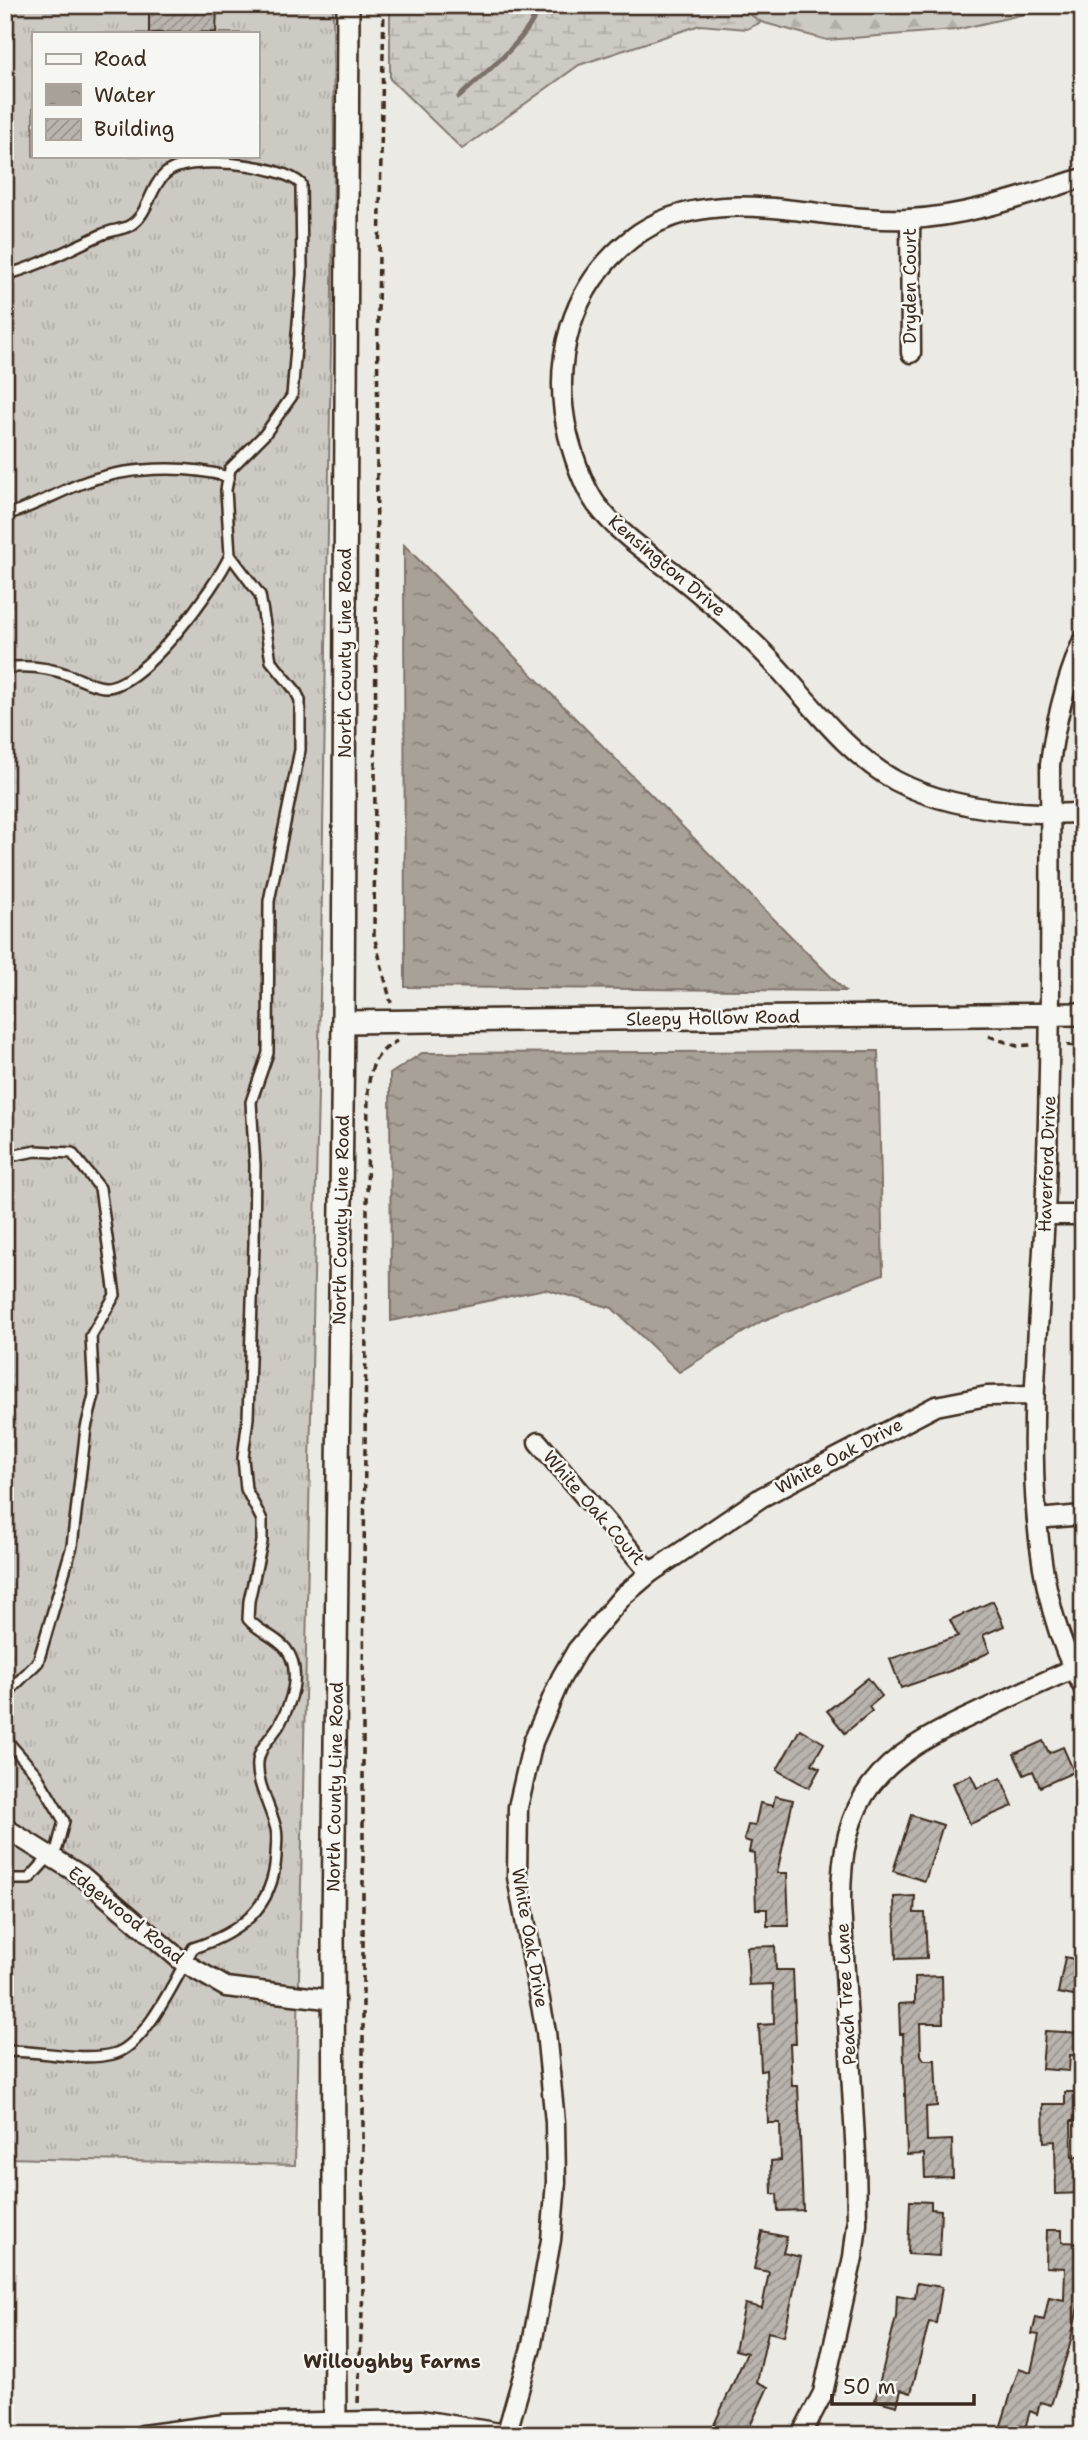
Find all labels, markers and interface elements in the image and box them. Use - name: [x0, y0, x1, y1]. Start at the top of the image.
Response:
- legend: [32, 32, 259, 158]
- text: Road: [94, 45, 147, 73]
- text: Water: [94, 81, 156, 109]
- text: Building: [94, 115, 174, 143]
- street label: Dryden Court: [898, 228, 922, 344]
- street label: Kensington Drive: [603, 510, 731, 622]
- street label: North County Line Road: [333, 548, 357, 758]
- street label: Sleepy Hollow Road: [626, 1004, 800, 1032]
- street label: Haverford Drive: [1033, 1095, 1061, 1233]
- street label: North County Line Road: [327, 1115, 355, 1325]
- street label: White Oak Drive: [771, 1412, 907, 1500]
- street label: White Oak Court: [537, 1446, 651, 1571]
- street label: North County Line Road: [321, 1682, 349, 1892]
- street label: Edgewood Road: [63, 1861, 189, 1969]
- street label: White Oak Drive: [506, 1866, 554, 2010]
- street label: Peach Tree Lane: [830, 1922, 862, 2066]
- district label: Willoughby Farms: [303, 2349, 481, 2374]
- scale bar: [832, 2363, 974, 2407]
- text: 50 m: [843, 2373, 896, 2401]

